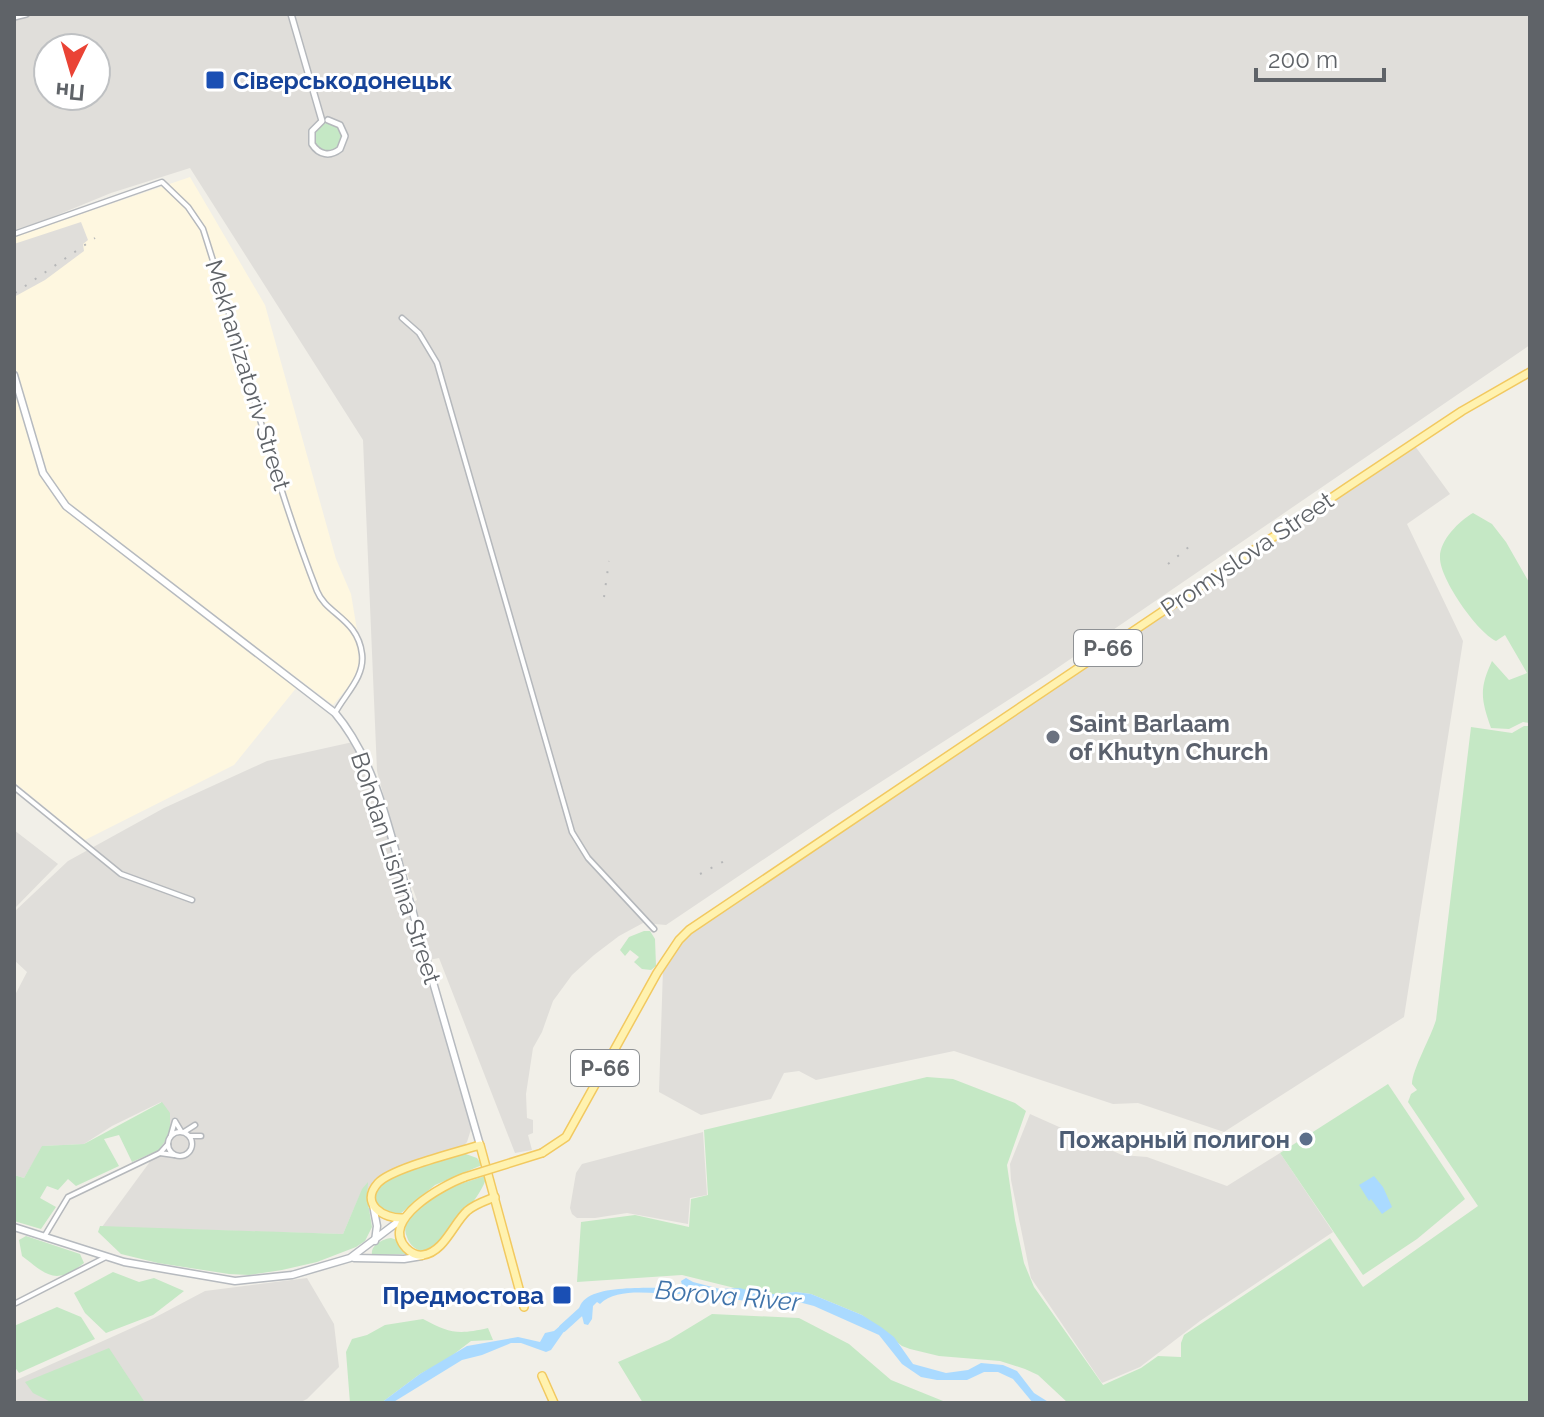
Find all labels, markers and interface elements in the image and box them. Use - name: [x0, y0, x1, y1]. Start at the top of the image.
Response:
- north arrow: [32, 32, 112, 112]
- scale bar: [1256, 32, 1384, 82]
- text: 200 m: [1268, 45, 1338, 74]
- place label: Сіверськодонецьк: [233, 66, 453, 95]
- marker: Сіверськодонецьк: [204, 69, 226, 91]
- text: Пн: [55, 78, 86, 106]
- street label: Mekhanizatoriv Street: [199, 256, 297, 494]
- street label: Promyslova Street: [1155, 486, 1339, 622]
- road number: Р-66: [1074, 630, 1142, 666]
- place label: Saint Barlaam of Khutyn Church: [1069, 709, 1268, 766]
- marker: Saint Barlaam of Khutyn Church: [1044, 728, 1062, 746]
- street label: Bohdan Lishina Street: [345, 748, 447, 988]
- road number: Р-66: [571, 1050, 639, 1086]
- place label: Пожарный полигон: [1058, 1125, 1290, 1154]
- marker: Пожарный полигон: [1297, 1130, 1315, 1148]
- water label: Borova River: [654, 1275, 803, 1317]
- place label: Предмостова: [382, 1281, 544, 1310]
- marker: Предмостова: [551, 1284, 573, 1306]

